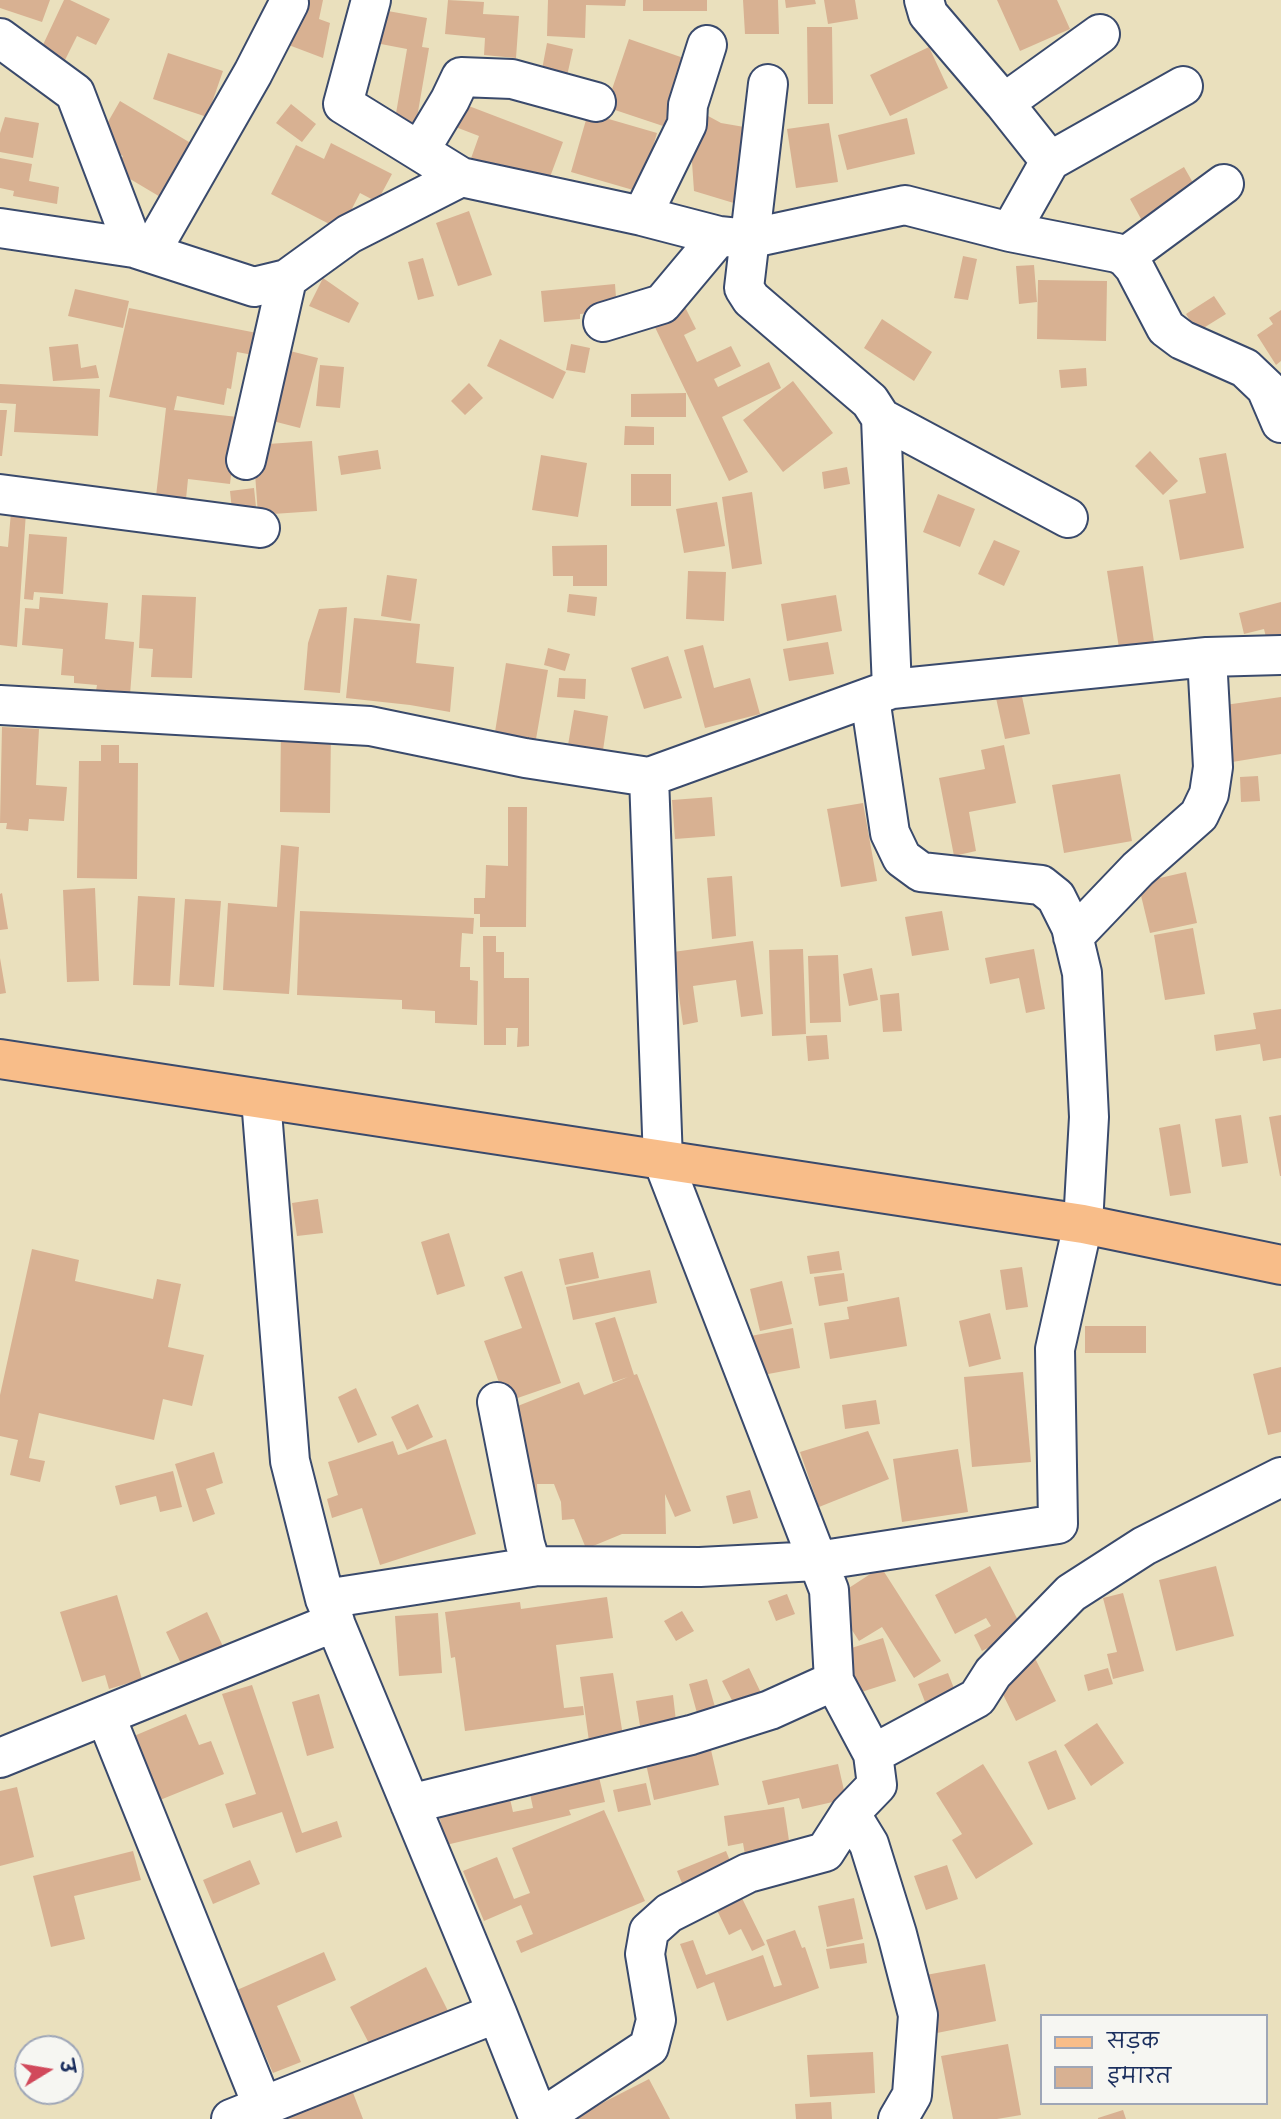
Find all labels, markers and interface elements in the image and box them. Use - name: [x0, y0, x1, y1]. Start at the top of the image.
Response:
- legend: [1040, 2014, 1267, 2105]
- text: सड़क: [1107, 2027, 1159, 2054]
- north arrow: [14, 2035, 84, 2105]
- text: उ: [55, 2058, 81, 2075]
- text: इमारत: [1107, 2062, 1171, 2089]

